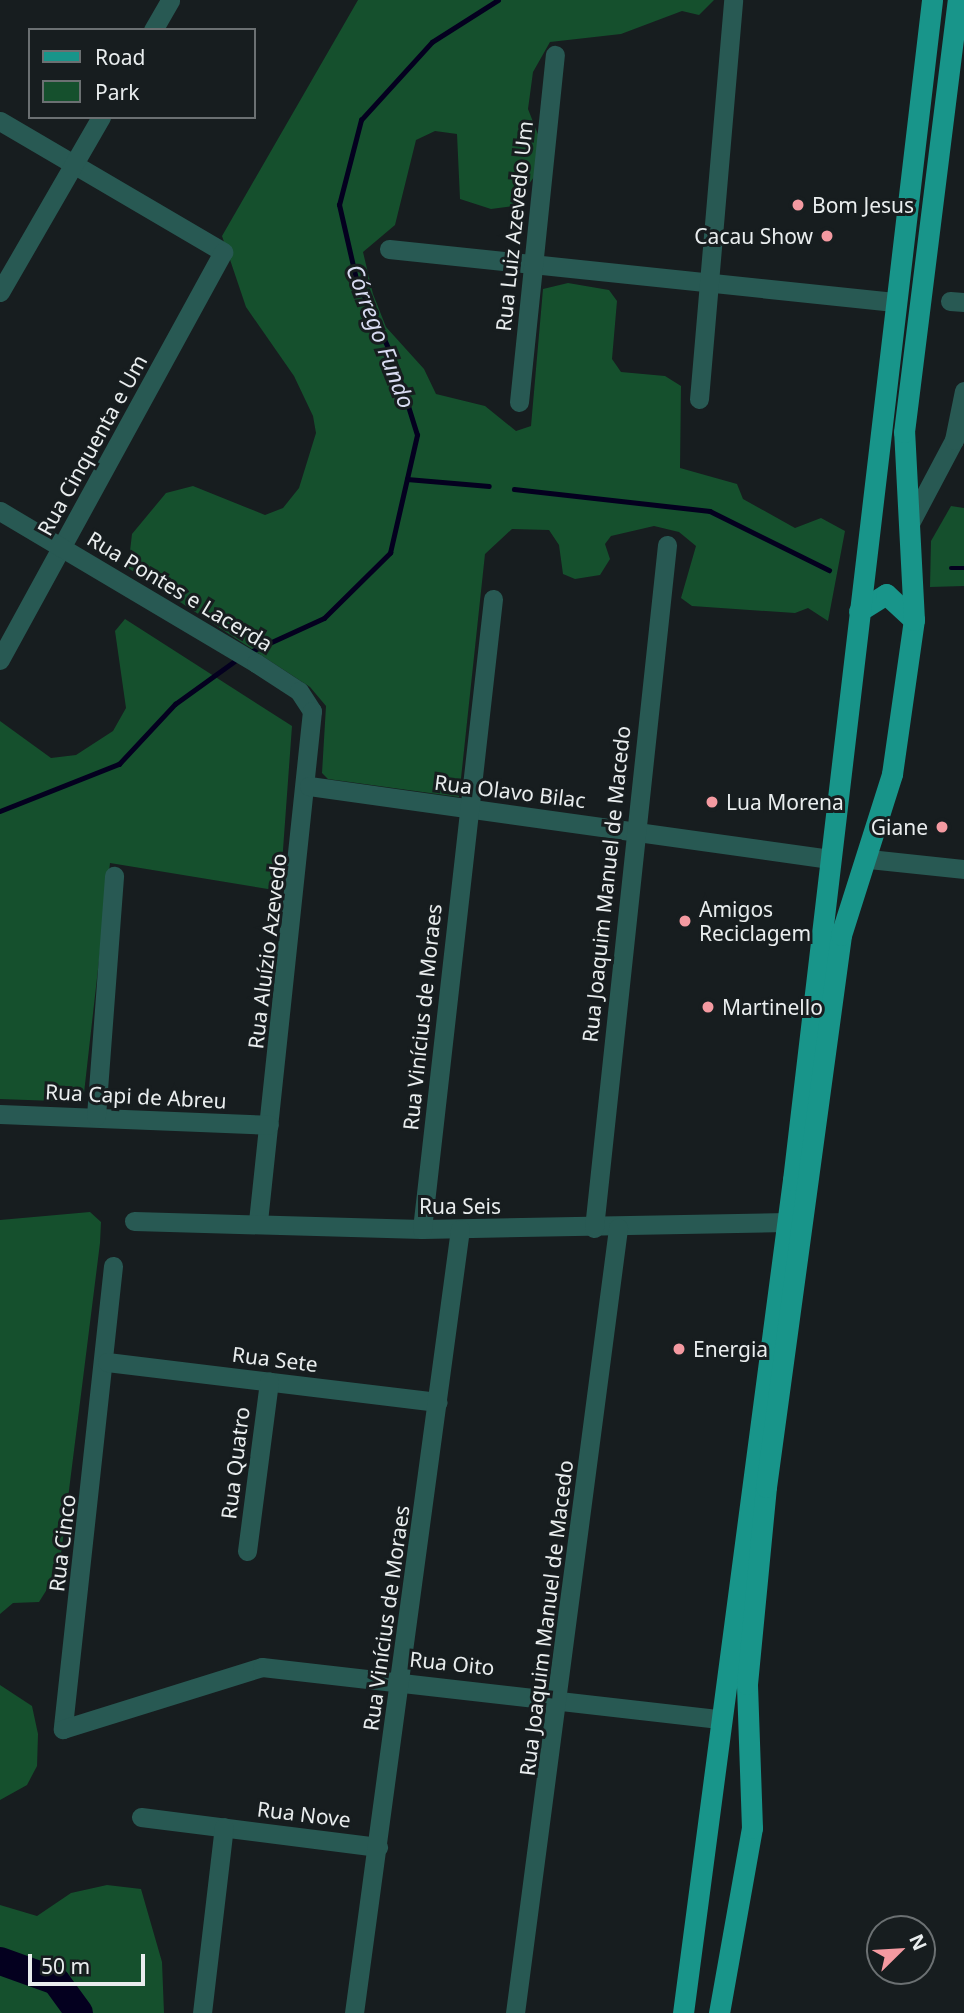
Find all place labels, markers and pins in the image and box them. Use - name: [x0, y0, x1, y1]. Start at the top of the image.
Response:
- place label: Bom Jesus: [812, 192, 914, 218]
- marker: Bom Jesus: [790, 197, 806, 213]
- place label: Cacau Show: [694, 223, 813, 249]
- marker: Cacau Show: [819, 228, 835, 244]
- place label: Lua Morena: [726, 789, 844, 815]
- marker: Lua Morena: [704, 794, 720, 810]
- place label: Giane: [871, 814, 928, 840]
- marker: Giane: [934, 819, 950, 835]
- place label: Amigos Reciclagem: [699, 896, 811, 946]
- marker: Amigos Reciclagem: [677, 913, 693, 929]
- place label: Martinello: [722, 994, 823, 1020]
- marker: Martinello: [700, 999, 716, 1015]
- place label: Energia: [693, 1336, 768, 1362]
- marker: Energia: [671, 1341, 687, 1357]

